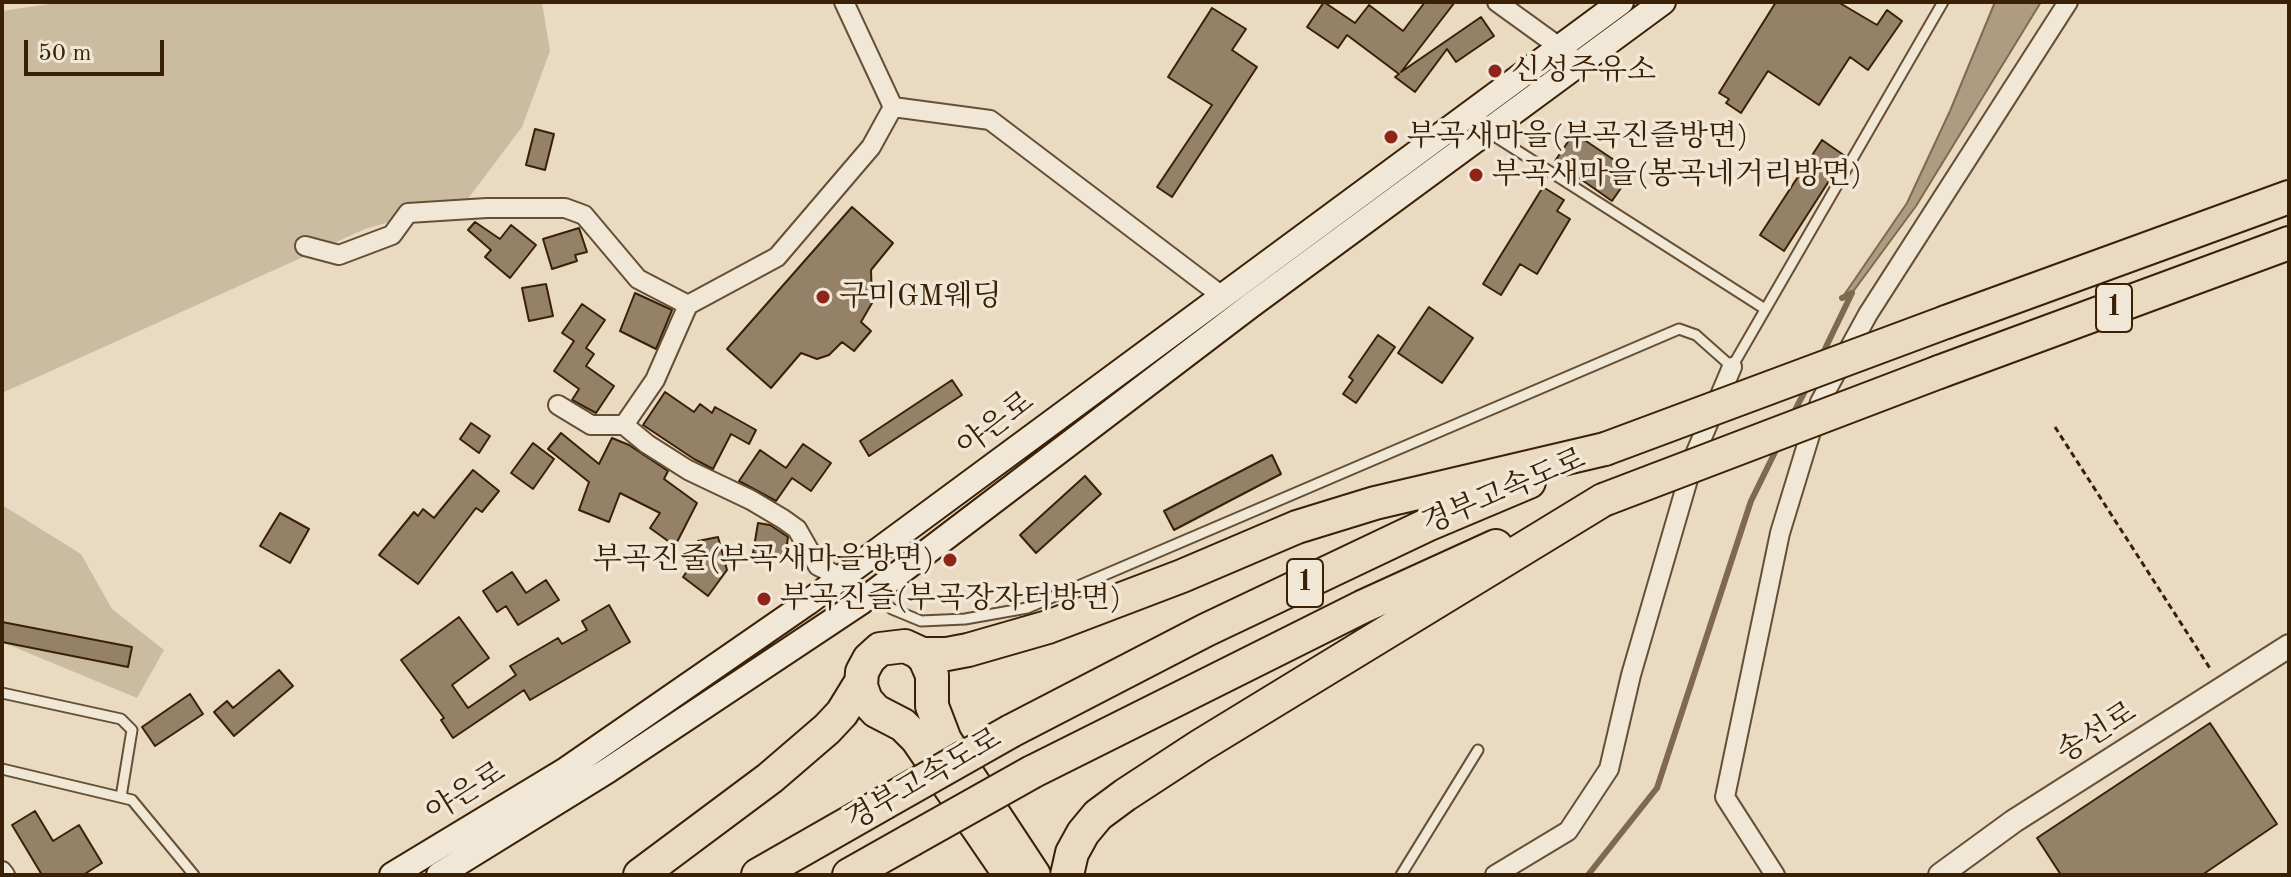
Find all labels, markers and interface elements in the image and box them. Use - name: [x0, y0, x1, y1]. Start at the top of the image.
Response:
- scale bar: [28, 24, 168, 74]
- text: 50 m: [38, 42, 92, 66]
- place label: 신성주유소: [1511, 53, 1656, 89]
- marker: 신성주유소: [1486, 62, 1504, 80]
- place label: 부곡새마을(부곡진즐방면): [1407, 119, 1748, 155]
- marker: 부곡새마을(부곡진즐방면): [1382, 128, 1400, 146]
- place label: 부곡새마을(봉곡네거리방면): [1492, 157, 1862, 193]
- marker: 부곡새마을(봉곡네거리방면): [1467, 166, 1485, 184]
- place label: 구미GM웨딩: [839, 279, 1002, 315]
- road number: 1: [2096, 284, 2132, 332]
- marker: 구미GM웨딩: [814, 288, 832, 306]
- street label: 야은로: [950, 384, 1042, 466]
- street label: 경부고속도로: [1417, 441, 1591, 543]
- place label: 부곡진줄(부곡새마을방면): [593, 542, 934, 578]
- marker: 부곡진줄(부곡새마을방면): [941, 551, 959, 569]
- road number: 1: [1287, 559, 1323, 607]
- place label: 부곡진즐(부곡장자터방면): [780, 581, 1121, 617]
- marker: 부곡진즐(부곡장자터방면): [755, 590, 773, 608]
- street label: 송선로: [2051, 695, 2143, 771]
- street label: 경부고속도로: [840, 721, 1008, 839]
- street label: 야은로: [420, 755, 512, 831]

